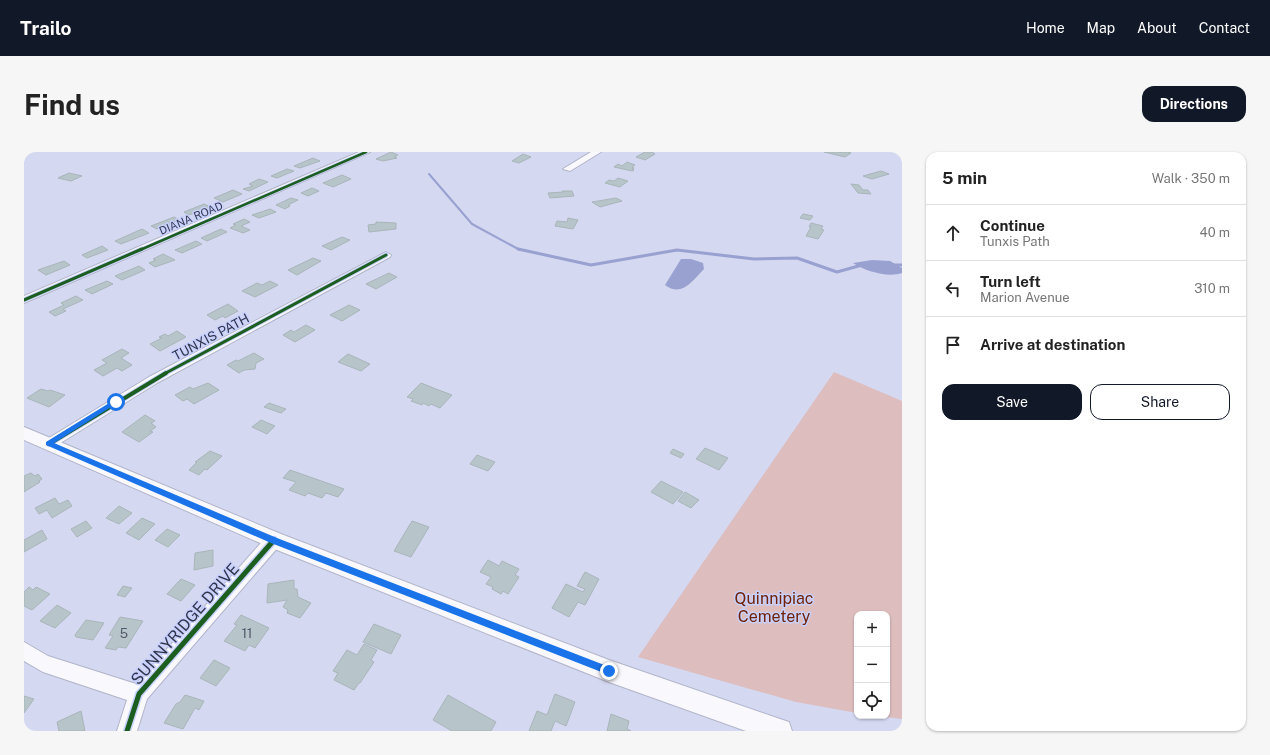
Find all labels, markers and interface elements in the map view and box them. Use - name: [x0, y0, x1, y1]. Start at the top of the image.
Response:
- text: Trailo: [20, 17, 72, 39]
- text: Home: [1026, 20, 1065, 36]
- text: Map: [1087, 20, 1115, 36]
- text: About: [1137, 20, 1177, 36]
- text: Contact: [1199, 20, 1250, 36]
- button: Directions: [1142, 86, 1246, 122]
- text: Find us: [24, 88, 120, 121]
- text: 5 min: [942, 168, 987, 188]
- text: Walk · 350 m: [1152, 171, 1230, 186]
- street label: DIANA ROAD: [157, 199, 225, 237]
- text: Continue: [980, 217, 1045, 234]
- icon: ahead: [942, 222, 964, 244]
- text: 40 m: [1199, 225, 1230, 240]
- text: Tunxis Path: [980, 234, 1050, 249]
- text: Turn left: [980, 273, 1041, 290]
- icon: left: [942, 278, 964, 300]
- text: 310 m: [1194, 281, 1230, 296]
- text: Marion Avenue: [980, 290, 1070, 305]
- street label: TUNXIS PATH: [170, 311, 252, 363]
- icon: arrive: [942, 334, 964, 356]
- text: Arrive at destination: [980, 336, 1125, 353]
- button: Save: [942, 384, 1082, 420]
- button: Share: [1090, 384, 1230, 420]
- route start: [107, 393, 125, 411]
- street label: SUNNYRIDGE DRIVE: [127, 559, 243, 689]
- park label: Quinnipiac Cemetery: [735, 589, 813, 626]
- map controls: [854, 611, 890, 719]
- button: +: [854, 611, 890, 647]
- house number: 5: [120, 626, 128, 641]
- house number: 11: [242, 626, 252, 641]
- button: −: [854, 647, 890, 683]
- route end: [600, 662, 618, 680]
- button: locate: [854, 683, 890, 719]

